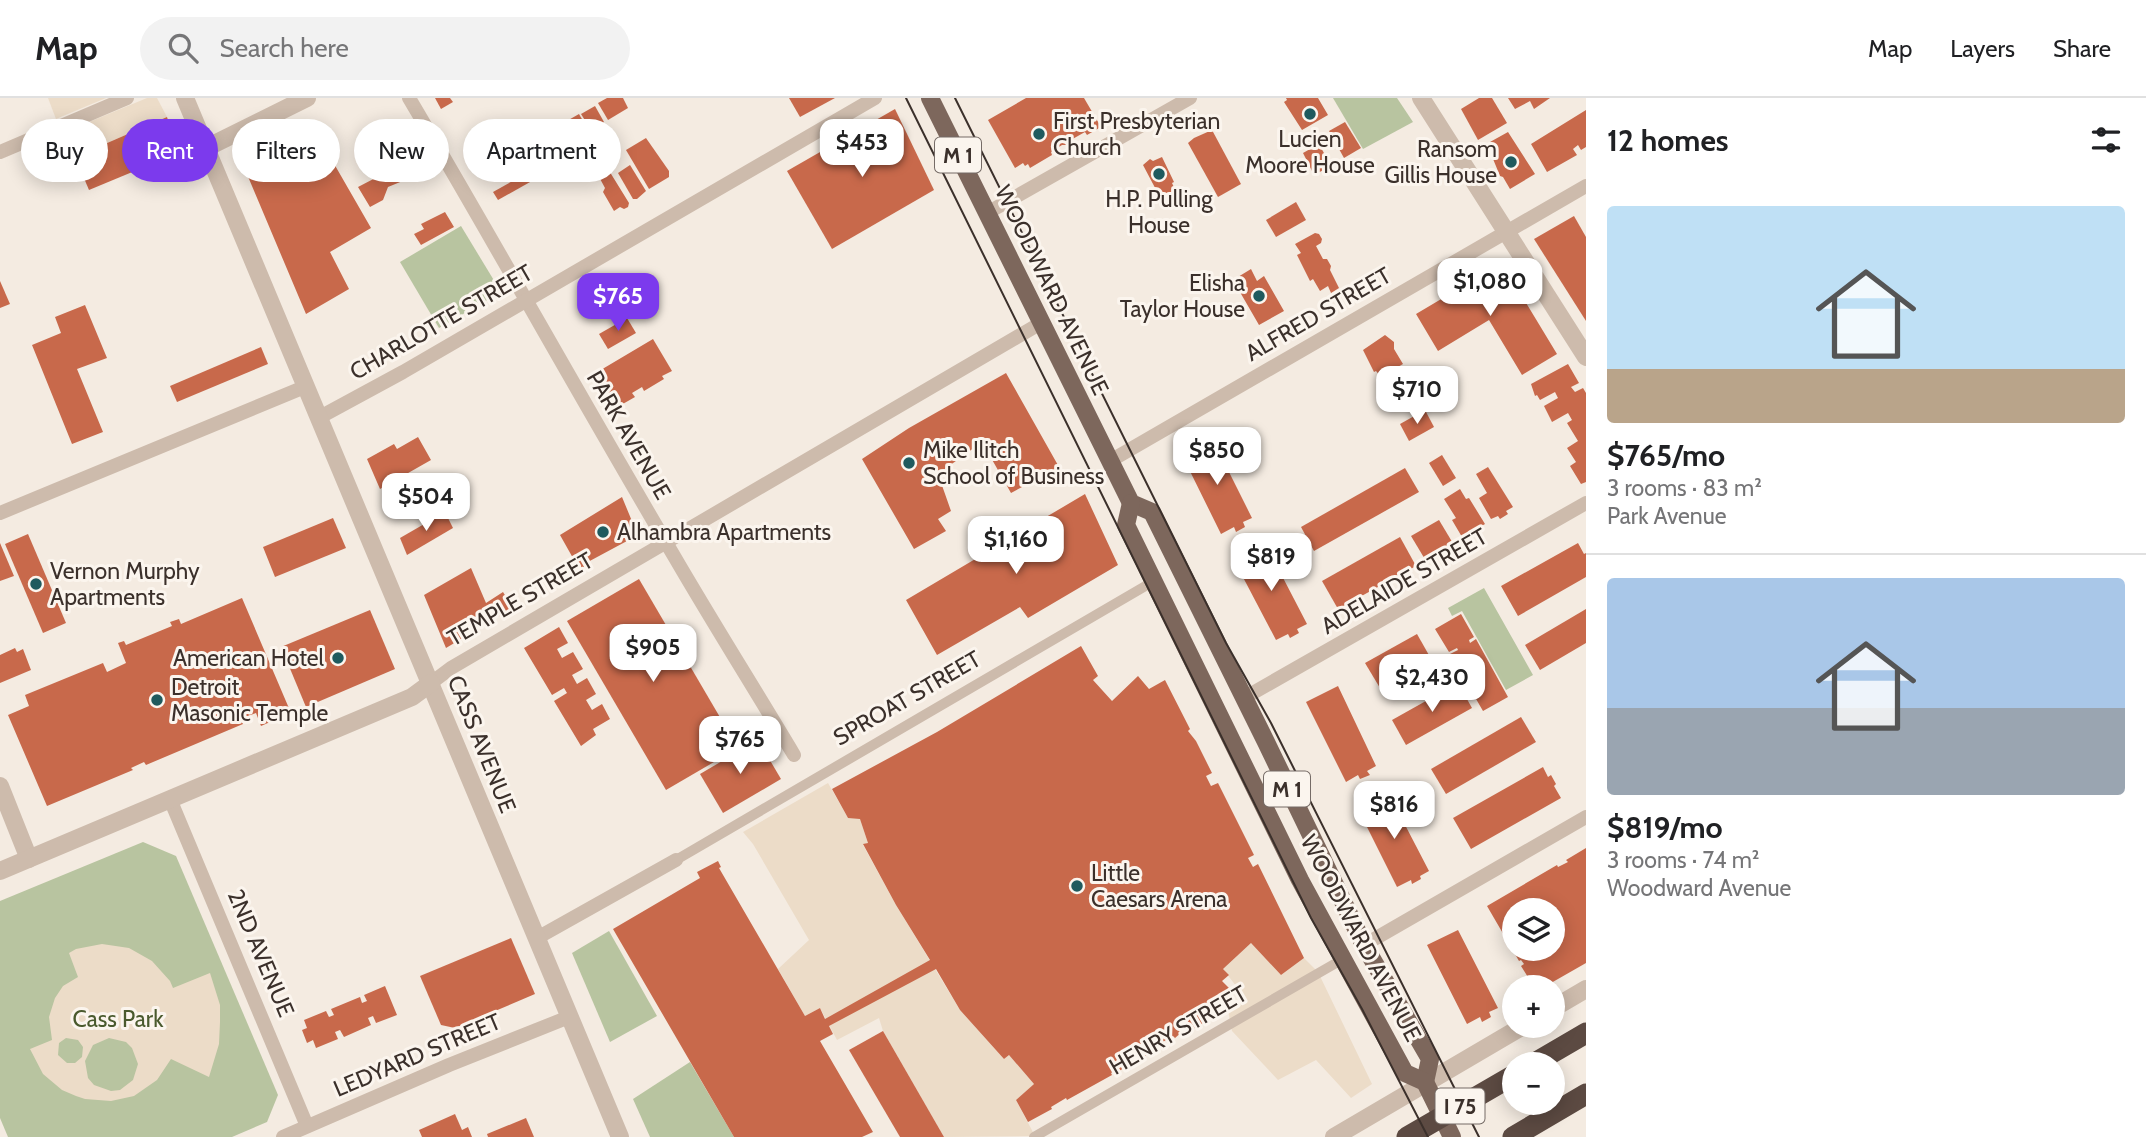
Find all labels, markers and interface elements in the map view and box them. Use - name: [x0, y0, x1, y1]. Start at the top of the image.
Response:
- search box: [140, 17, 630, 80]
- text: Map: [35, 28, 98, 68]
- icon: search: [164, 29, 202, 67]
- text: Search here: [220, 32, 349, 64]
- text: Map: [1868, 34, 1912, 63]
- text: Layers: [1950, 34, 2015, 63]
- text: Share: [2053, 34, 2111, 63]
- marker: Lucien Moore House: [1302, 106, 1318, 122]
- place label: First Presbyterian Church: [1053, 107, 1220, 161]
- chip: Buy: [21, 119, 108, 182]
- chip: Rent: [122, 119, 218, 182]
- chip: Filters: [232, 119, 340, 182]
- chip: New: [354, 119, 449, 182]
- chip: Apartment: [463, 119, 621, 182]
- pin: $453: [821, 120, 903, 179]
- icon: filters: [2087, 121, 2125, 159]
- text: 12 homes: [1607, 122, 1729, 159]
- place label: Lucien Moore House: [1245, 125, 1375, 179]
- marker: First Presbyterian Church: [1031, 126, 1047, 142]
- text: $453: [836, 128, 888, 156]
- place label: Ransom Gillis House: [1384, 135, 1497, 189]
- road number: M 1: [935, 138, 981, 172]
- marker: Ransom Gillis House: [1503, 154, 1519, 170]
- marker: H.P. Pulling House: [1151, 166, 1167, 182]
- street label: WOODWARD AVENUE: [989, 181, 1115, 399]
- place label: H.P. Pulling House: [1105, 185, 1213, 239]
- icon: home: [1803, 251, 1929, 377]
- street label: CHARLOTTE STREET: [345, 258, 537, 386]
- pin: $1,080: [1433, 258, 1547, 318]
- street label: ALFRED STREET: [1240, 261, 1396, 367]
- text: $1,080: [1453, 267, 1527, 295]
- place label: Elisha Taylor House: [1120, 269, 1245, 323]
- pin: $765: [577, 274, 659, 333]
- text: $765: [593, 282, 643, 310]
- marker: Elisha Taylor House: [1251, 288, 1267, 304]
- street label: PARK AVENUE: [581, 366, 677, 504]
- pin: $710: [1376, 366, 1458, 426]
- text: $710: [1392, 375, 1442, 403]
- pin: $850: [1176, 428, 1258, 487]
- place label: Mike Ilitch School of Business: [923, 436, 1104, 490]
- text: $850: [1189, 436, 1245, 464]
- text: $765/mo: [1607, 437, 1725, 474]
- marker: Mike Ilitch School of Business: [901, 455, 917, 471]
- pin: $504: [385, 474, 467, 533]
- text: 3 rooms · 83 m²: [1607, 474, 1762, 502]
- text: $504: [398, 482, 454, 510]
- text: Park Avenue: [1607, 502, 1727, 530]
- pin: $1,160: [959, 517, 1073, 576]
- place label: Alhambra Apartments: [617, 518, 831, 546]
- street label: ADELAIDE STREET: [1316, 522, 1492, 640]
- marker: Alhambra Apartments: [595, 524, 611, 540]
- text: $1,160: [984, 525, 1048, 553]
- pin: $819: [1230, 533, 1312, 593]
- text: $819: [1247, 542, 1295, 570]
- street label: TEMPLE STREET: [442, 546, 598, 652]
- place label: Vernon Murphy Apartments: [50, 557, 200, 611]
- marker: Vernon Murphy Apartments: [28, 576, 44, 592]
- icon: home: [1803, 623, 1929, 749]
- pin: $905: [612, 624, 694, 684]
- text: $905: [626, 633, 680, 661]
- place label: American Hotel: [173, 644, 325, 672]
- street label: SPROAT STREET: [828, 644, 986, 752]
- marker: American Hotel: [330, 650, 346, 666]
- pin: $2,430: [1375, 654, 1489, 714]
- text: $2,430: [1395, 663, 1469, 691]
- street label: CASS AVENUE: [442, 671, 522, 817]
- place label: Detroit Masonic Temple: [171, 673, 329, 727]
- marker: Detroit Masonic Temple: [149, 692, 165, 708]
- pin: $765: [699, 716, 781, 776]
- text: $765: [715, 725, 765, 753]
- road number: M 1: [1264, 772, 1310, 806]
- pin: $816: [1353, 782, 1435, 841]
- text: $816: [1370, 790, 1418, 818]
- text: $819/mo: [1607, 809, 1723, 846]
- street label: WOODWARD AVENUE: [1295, 830, 1427, 1046]
- text: 3 rooms · 74 m²: [1607, 846, 1759, 874]
- place label: Little Caesars Arena: [1091, 859, 1227, 913]
- text: Woodward Avenue: [1607, 874, 1791, 902]
- marker: Little Caesars Arena: [1069, 878, 1085, 894]
- street label: 2ND AVENUE: [222, 885, 300, 1021]
- map controls: [1502, 898, 1565, 1115]
- button: layers: [1502, 898, 1565, 961]
- button: +: [1502, 975, 1565, 1038]
- street label: HENRY STREET: [1104, 979, 1252, 1081]
- park label: Cass Park: [73, 1005, 164, 1033]
- street label: LEDYARD STREET: [329, 1007, 505, 1103]
- button: −: [1502, 1052, 1565, 1115]
- road number: I 75: [1436, 1088, 1484, 1124]

